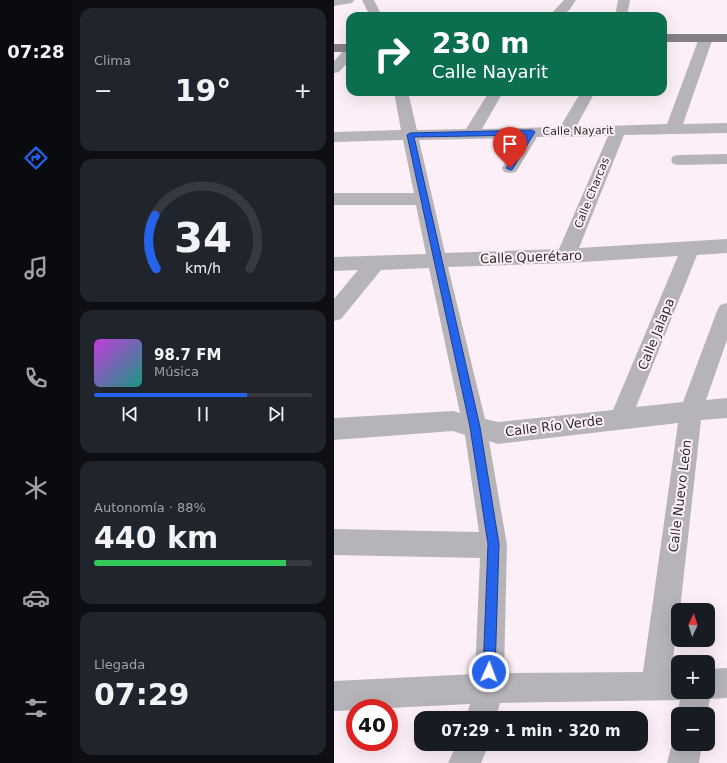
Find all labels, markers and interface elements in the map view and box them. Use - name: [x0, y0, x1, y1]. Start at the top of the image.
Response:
- text: 230 m: [432, 27, 529, 60]
- icon: right: [366, 28, 418, 80]
- text: 07:28: [7, 41, 65, 62]
- text: Clima: [94, 53, 131, 68]
- text: Calle Nayarit: [432, 61, 548, 82]
- text: 19°: [175, 73, 231, 108]
- text: −: [94, 78, 112, 103]
- text: +: [294, 78, 312, 103]
- street label: Calle Nayarit: [542, 124, 614, 138]
- pin: [493, 127, 527, 168]
- icon: arrive: [499, 133, 521, 155]
- icon: directions: [22, 144, 50, 172]
- street label: Calle Charcas: [572, 156, 612, 230]
- text: 34: [174, 212, 232, 261]
- street label: Calle Querétaro: [480, 248, 582, 266]
- icon: music: [22, 254, 50, 282]
- text: km/h: [185, 259, 221, 275]
- street label: Calle Jalapa: [635, 296, 677, 372]
- text: 98.7 FM: [154, 346, 221, 364]
- icon: phone: [22, 364, 50, 392]
- text: Música: [154, 364, 199, 379]
- icon: previous: [119, 403, 141, 425]
- icon: pause: [192, 403, 214, 425]
- icon: next: [265, 403, 287, 425]
- street label: Calle Río Verde: [504, 413, 604, 439]
- street label: Calle Nuevo León: [666, 439, 694, 553]
- icon: climate: [22, 474, 50, 502]
- text: Autonomía · 88%: [94, 500, 206, 515]
- text: 440 km: [94, 520, 218, 555]
- icon: car: [22, 584, 50, 612]
- north arrow: [671, 603, 715, 647]
- map controls: [671, 603, 715, 751]
- position arrow: [468, 651, 510, 693]
- button: +: [671, 655, 715, 699]
- text: Llegada: [94, 657, 145, 672]
- text: 07:29: [94, 677, 190, 712]
- icon: filters: [22, 694, 50, 722]
- speed limit sign: 40: [346, 699, 398, 751]
- button: −: [671, 707, 715, 751]
- text: 07:29 · 1 min · 320 m: [441, 722, 621, 740]

